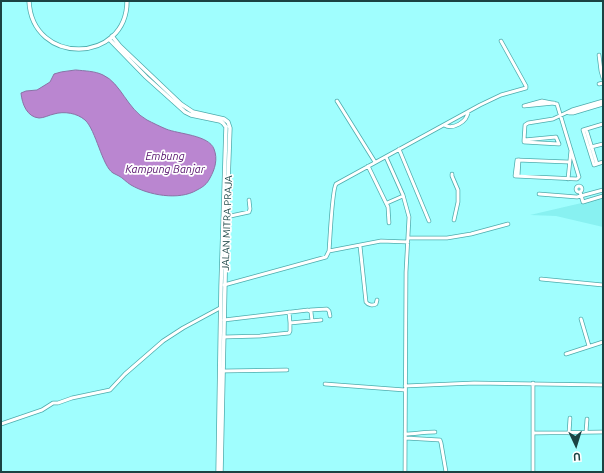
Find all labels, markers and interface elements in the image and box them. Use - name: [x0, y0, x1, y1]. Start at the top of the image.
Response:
- water label: Embung Kampung Banjar: [125, 149, 205, 175]
- street label: JALAN MITRA PRAJA: [219, 175, 235, 271]
- north arrow: [556, 425, 596, 465]
- text: U: [573, 451, 581, 463]

